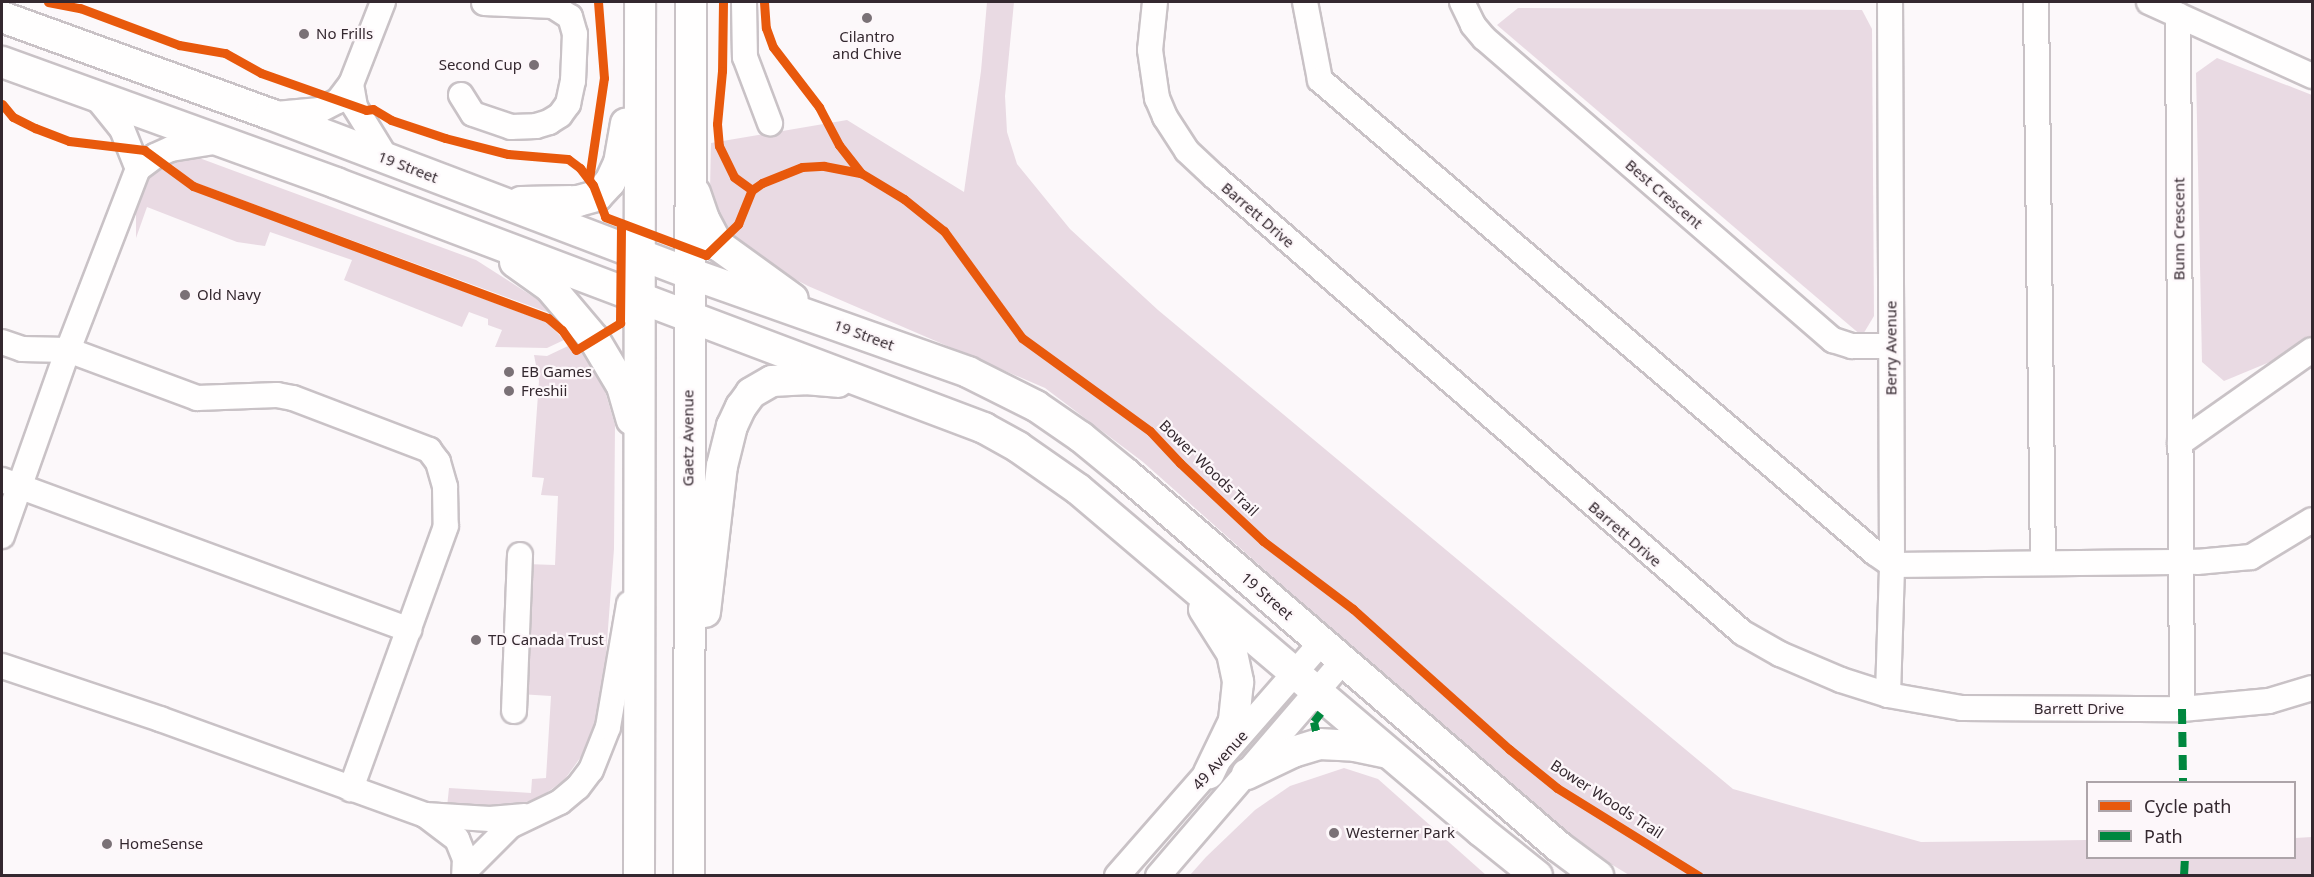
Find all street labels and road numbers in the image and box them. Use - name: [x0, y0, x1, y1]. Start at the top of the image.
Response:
- street label: 19 Street: [375, 147, 441, 187]
- street label: Best Crescent: [1622, 156, 1706, 232]
- street label: Bunn Crescent: [2170, 178, 2188, 280]
- street label: Barrett Drive: [1218, 179, 1298, 251]
- street label: Berry Avenue: [1882, 301, 1900, 395]
- street label: 19 Street: [831, 316, 897, 354]
- street label: Gaetz Avenue: [679, 390, 697, 486]
- street label: Bower Woods Trail: [1156, 416, 1262, 520]
- street label: Barrett Drive: [1585, 498, 1665, 570]
- street label: 19 Street: [1237, 569, 1297, 623]
- street label: Barrett Drive: [2034, 700, 2124, 718]
- street label: 49 Avenue: [1189, 727, 1251, 793]
- street label: Bower Woods Trail: [1547, 756, 1667, 842]

